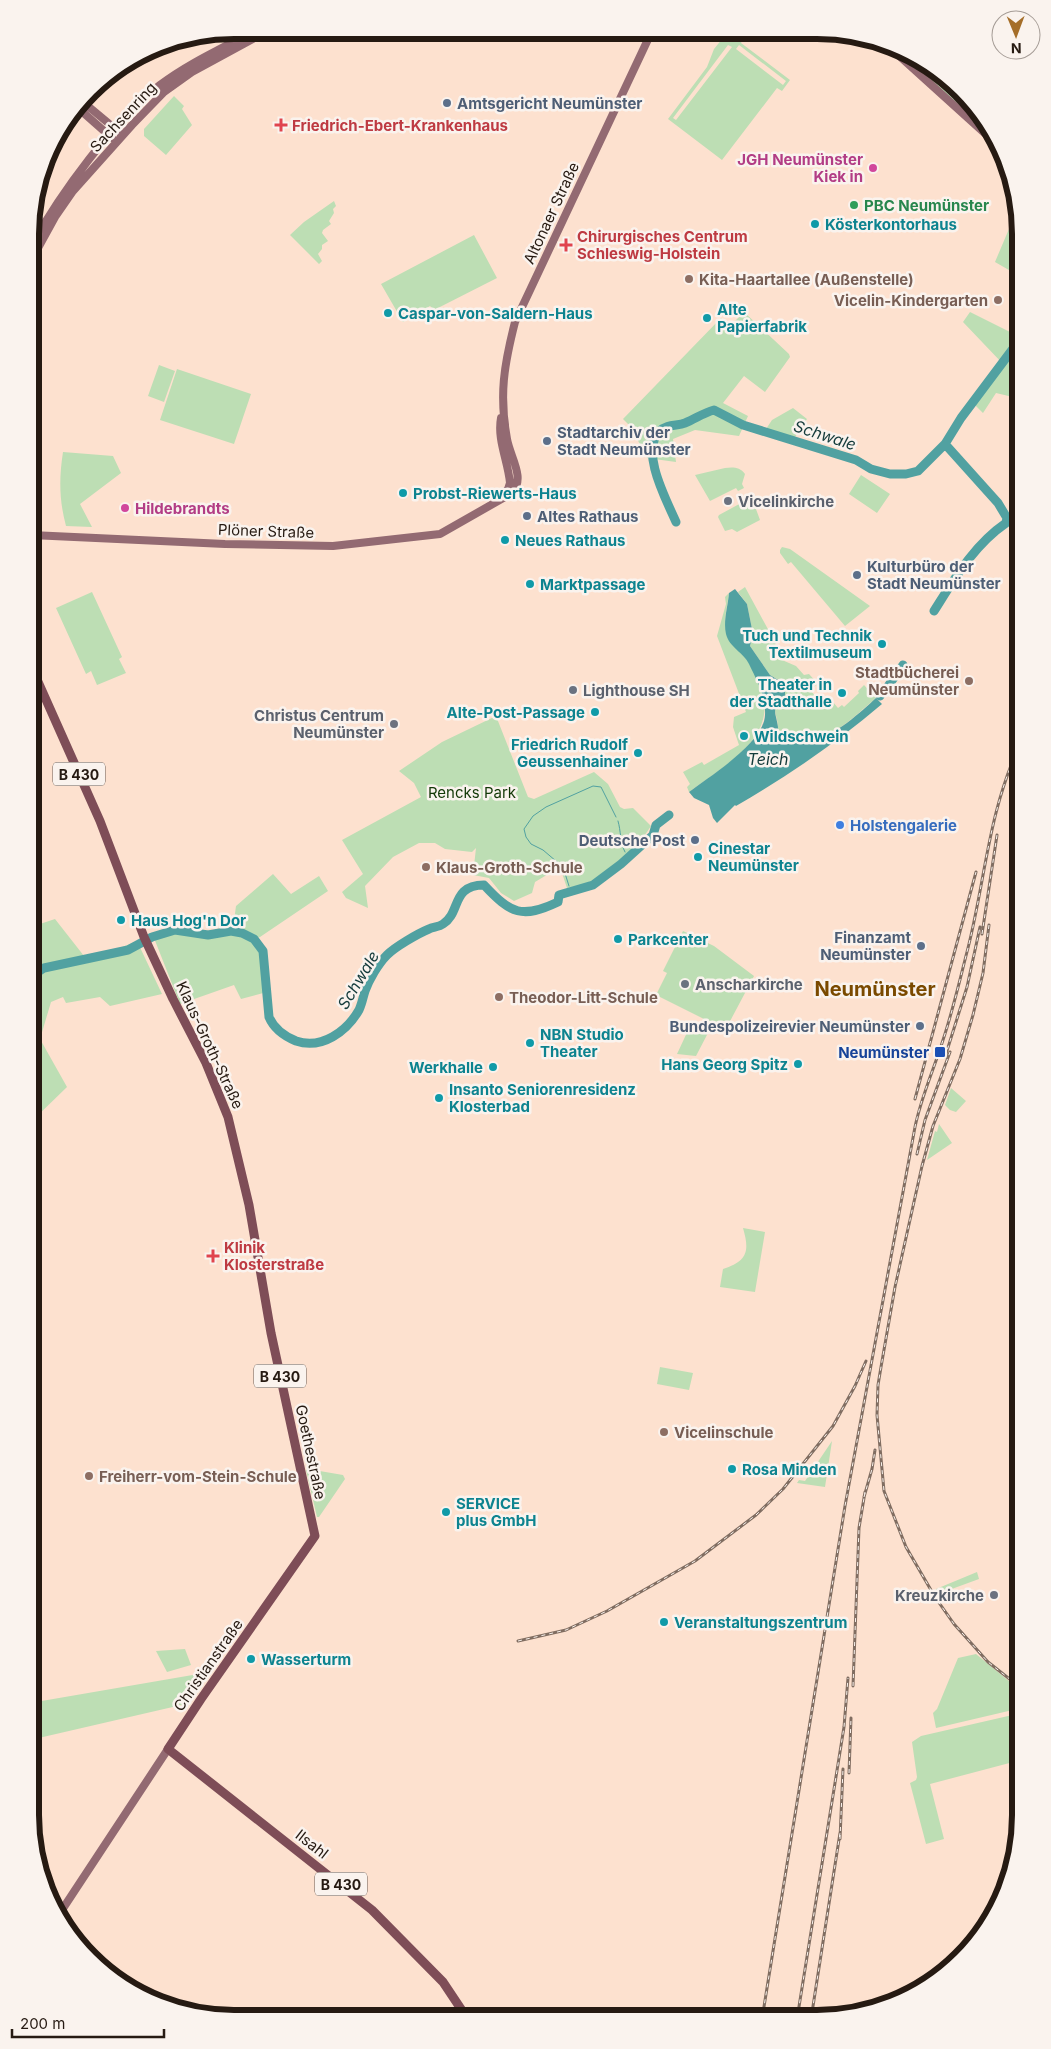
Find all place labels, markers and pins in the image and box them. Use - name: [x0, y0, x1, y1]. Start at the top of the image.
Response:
- place label: Amtsgericht Neumünster: [457, 94, 642, 113]
- marker: Amtsgericht Neumünster: [441, 97, 453, 109]
- place label: Friedrich-Ebert-Krankenhaus: [292, 116, 508, 135]
- marker: Friedrich-Ebert-Krankenhaus: [274, 118, 288, 132]
- place label: JGH Neumünster Kiek in: [737, 150, 863, 186]
- marker: JGH Neumünster Kiek in: [867, 162, 879, 174]
- place label: PBC Neumünster: [864, 196, 989, 215]
- marker: PBC Neumünster: [848, 199, 860, 211]
- place label: Kösterkontorhaus: [825, 215, 957, 234]
- marker: Kösterkontorhaus: [809, 218, 821, 230]
- place label: Chirurgisches Centrum Schleswig-Holstein: [577, 227, 748, 263]
- marker: Chirurgisches Centrum Schleswig-Holstein: [559, 238, 573, 252]
- place label: Kita-Haartallee (Außenstelle): [699, 270, 914, 289]
- marker: Kita-Haartallee (Außenstelle): [683, 273, 695, 285]
- place label: Vicelin-Kindergarten: [834, 291, 988, 310]
- marker: Vicelin-Kindergarten: [992, 294, 1004, 306]
- place label: Alte Papierfabrik: [717, 300, 807, 336]
- place label: Caspar-von-Saldern-Haus: [398, 304, 593, 323]
- marker: Caspar-von-Saldern-Haus: [382, 307, 394, 319]
- marker: Alte Papierfabrik: [701, 312, 713, 324]
- place label: Stadtarchiv der Stadt Neumünster: [557, 423, 691, 459]
- marker: Stadtarchiv der Stadt Neumünster: [541, 435, 553, 447]
- place label: Probst-Riewerts-Haus: [413, 484, 577, 503]
- marker: Probst-Riewerts-Haus: [397, 487, 409, 499]
- place label: Vicelinkirche: [738, 492, 834, 511]
- marker: Vicelinkirche: [722, 495, 734, 507]
- place label: Hildebrandts: [135, 499, 230, 518]
- marker: Hildebrandts: [119, 502, 131, 514]
- place label: Altes Rathaus: [537, 507, 639, 526]
- marker: Altes Rathaus: [521, 510, 533, 522]
- place label: Neues Rathaus: [515, 531, 625, 550]
- marker: Neues Rathaus: [499, 534, 511, 546]
- place label: Kulturbüro der Stadt Neumünster: [867, 557, 1001, 593]
- marker: Kulturbüro der Stadt Neumünster: [851, 569, 863, 581]
- place label: Marktpassage: [540, 575, 646, 594]
- marker: Marktpassage: [524, 578, 536, 590]
- place label: Tuch und Technik Textilmuseum: [742, 626, 872, 662]
- marker: Tuch und Technik Textilmuseum: [876, 638, 888, 650]
- place label: Stadtbücherei Neumünster: [855, 663, 959, 699]
- place label: Theater in der Stadthalle: [730, 675, 832, 711]
- marker: Stadtbücherei Neumünster: [963, 675, 975, 687]
- place label: Lighthouse SH: [583, 681, 690, 700]
- marker: Lighthouse SH: [567, 684, 579, 696]
- marker: Theater in der Stadthalle: [836, 687, 848, 699]
- place label: Alte-Post-Passage: [447, 703, 585, 722]
- place label: Christus Centrum Neumünster: [254, 706, 384, 742]
- marker: Alte-Post-Passage: [589, 706, 601, 718]
- marker: Christus Centrum Neumünster: [388, 718, 400, 730]
- place label: Wildschwein: [754, 727, 849, 746]
- marker: Wildschwein: [738, 730, 750, 742]
- place label: Friedrich Rudolf Geussenhainer: [511, 735, 628, 771]
- marker: Friedrich Rudolf Geussenhainer: [632, 747, 644, 759]
- place label: Holstengalerie: [850, 816, 957, 835]
- marker: Holstengalerie: [834, 819, 846, 831]
- place label: Deutsche Post: [579, 831, 686, 850]
- marker: Deutsche Post: [689, 834, 701, 846]
- place label: Cinestar Neumünster: [708, 839, 799, 875]
- marker: Cinestar Neumünster: [692, 851, 704, 863]
- place label: Klaus-Groth-Schule: [436, 858, 583, 877]
- marker: Klaus-Groth-Schule: [420, 861, 432, 873]
- place label: Haus Hog'n Dor: [131, 911, 246, 930]
- marker: Haus Hog'n Dor: [115, 914, 127, 926]
- place label: Finanzamt Neumünster: [820, 928, 911, 964]
- place label: Parkcenter: [628, 930, 708, 949]
- marker: Parkcenter: [612, 933, 624, 945]
- marker: Finanzamt Neumünster: [915, 940, 927, 952]
- place label: Anscharkirche: [695, 975, 803, 994]
- marker: Anscharkirche: [679, 978, 691, 990]
- place label: Theodor-Litt-Schule: [509, 988, 658, 1007]
- marker: Theodor-Litt-Schule: [493, 991, 505, 1003]
- place label: Bundespolizeirevier Neumünster: [670, 1017, 910, 1036]
- marker: Bundespolizeirevier Neumünster: [914, 1020, 926, 1032]
- place label: NBN Studio Theater: [540, 1025, 624, 1061]
- marker: NBN Studio Theater: [524, 1037, 536, 1049]
- place label: Neumünster: [838, 1043, 929, 1062]
- marker: Neumünster: [933, 1045, 947, 1059]
- place label: Hans Georg Spitz: [661, 1055, 788, 1074]
- place label: Werkhalle: [409, 1058, 483, 1077]
- marker: Hans Georg Spitz: [792, 1058, 804, 1070]
- marker: Werkhalle: [487, 1061, 499, 1073]
- place label: Insanto Seniorenresidenz Klosterbad: [449, 1080, 636, 1116]
- marker: Insanto Seniorenresidenz Klosterbad: [433, 1092, 445, 1104]
- place label: Klinik Klosterstraße: [224, 1238, 324, 1274]
- marker: Klinik Klosterstraße: [206, 1249, 220, 1263]
- place label: Vicelinschule: [674, 1423, 773, 1442]
- marker: Vicelinschule: [658, 1426, 670, 1438]
- place label: Rosa Minden: [742, 1460, 837, 1479]
- marker: Rosa Minden: [726, 1463, 738, 1475]
- place label: Freiherr-vom-Stein-Schule: [99, 1467, 297, 1486]
- marker: Freiherr-vom-Stein-Schule: [83, 1470, 95, 1482]
- place label: SERVICE plus GmbH: [456, 1494, 536, 1530]
- marker: SERVICE plus GmbH: [440, 1506, 452, 1518]
- place label: Kreuzkirche: [895, 1586, 984, 1605]
- marker: Kreuzkirche: [988, 1589, 1000, 1601]
- place label: Veranstaltungszentrum: [674, 1613, 847, 1632]
- marker: Veranstaltungszentrum: [658, 1616, 670, 1628]
- place label: Wasserturm: [261, 1650, 351, 1669]
- marker: Wasserturm: [245, 1653, 257, 1665]

